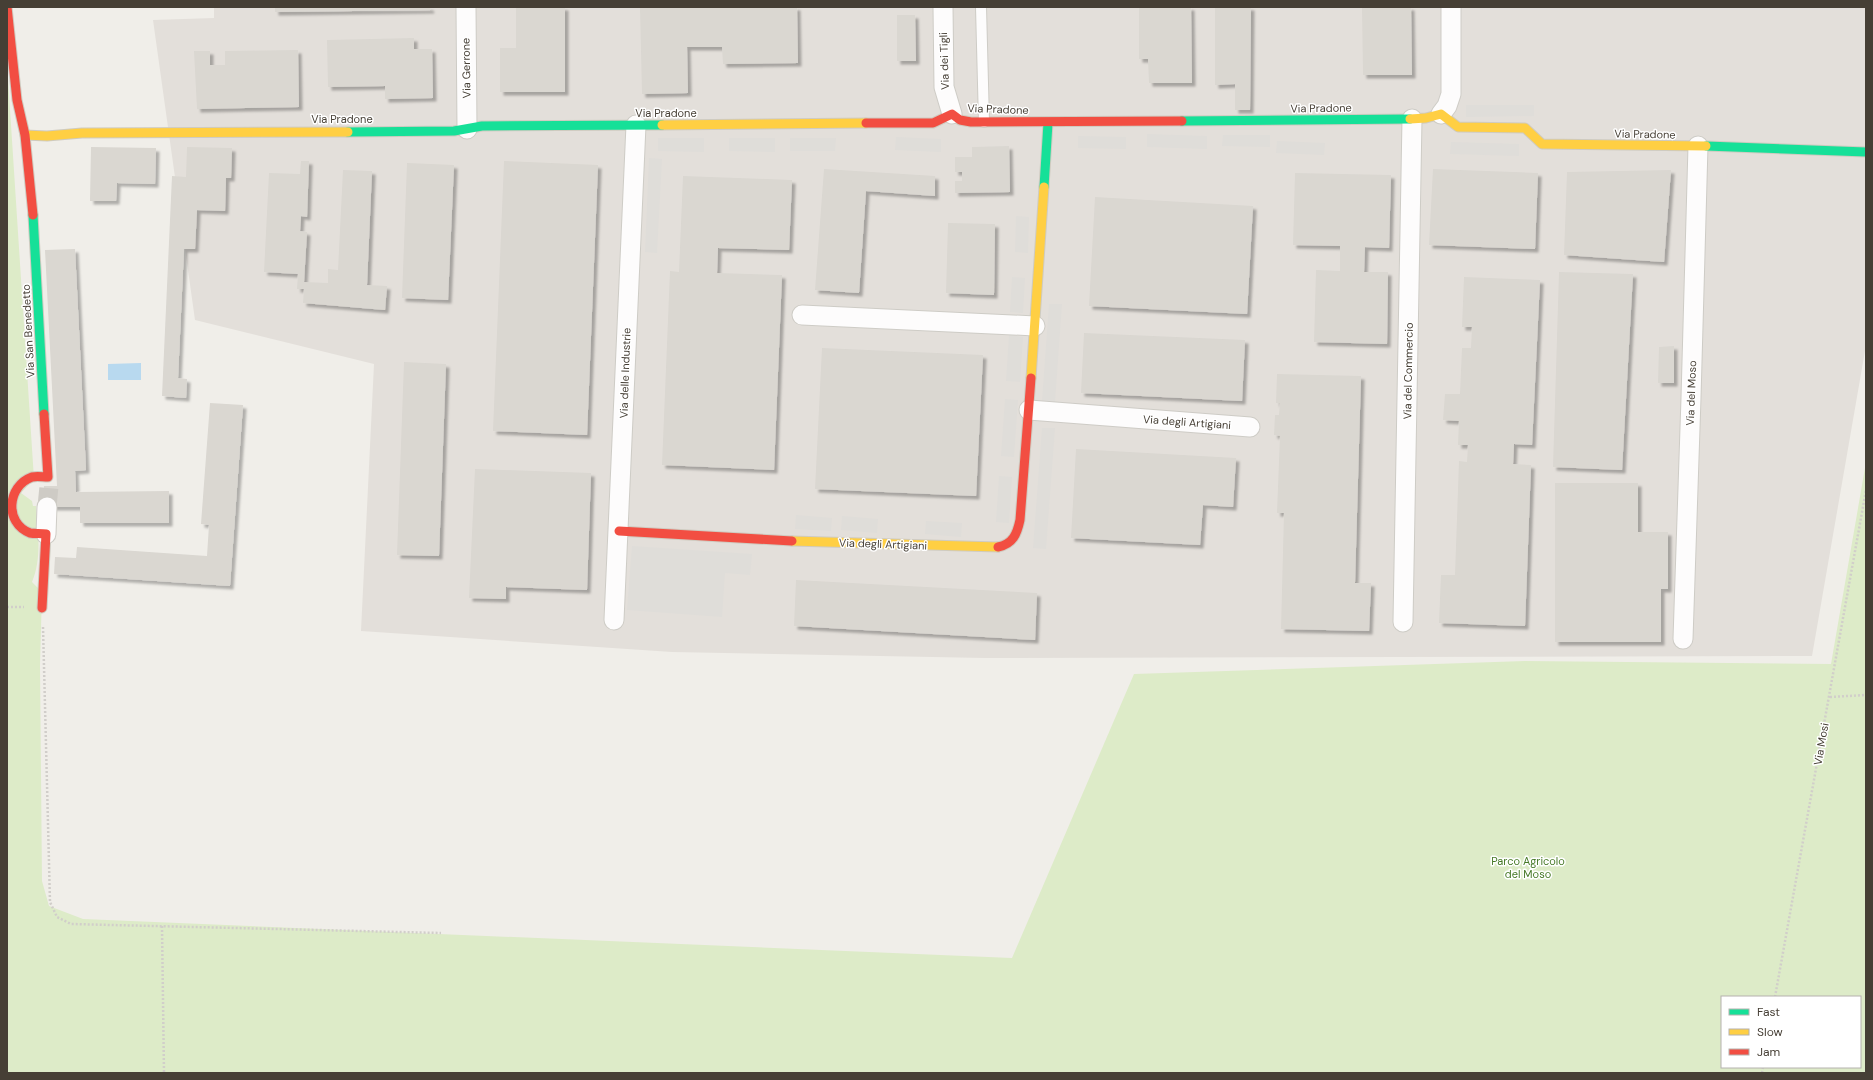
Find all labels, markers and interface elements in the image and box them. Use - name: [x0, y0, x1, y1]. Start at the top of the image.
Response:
- street label: Via dei Tigli: [936, 32, 952, 90]
- street label: Via Gerrone: [458, 38, 474, 98]
- street label: Via Pradone: [1290, 100, 1352, 116]
- street label: Via Pradone: [967, 101, 1029, 117]
- street label: Via Pradone: [635, 106, 697, 120]
- street label: Via Pradone: [311, 112, 373, 126]
- street label: Via Pradone: [1614, 126, 1676, 142]
- street label: Via San Benedetto: [19, 284, 37, 378]
- street label: Via del Commercio: [1400, 322, 1416, 420]
- street label: Via delle Industrie: [616, 327, 634, 419]
- street label: Via del Moso: [1683, 360, 1699, 426]
- street label: Via degli Artigiani: [1143, 412, 1231, 432]
- street label: Via degli Artigiani: [839, 535, 927, 553]
- street label: Via Mosi: [1810, 722, 1832, 766]
- park label: Parco Agricolo del Moso: [1491, 854, 1565, 881]
- legend: [1721, 996, 1861, 1068]
- text: Fast: [1757, 1004, 1780, 1020]
- text: Slow: [1757, 1024, 1783, 1040]
- text: Jam: [1757, 1044, 1780, 1060]

